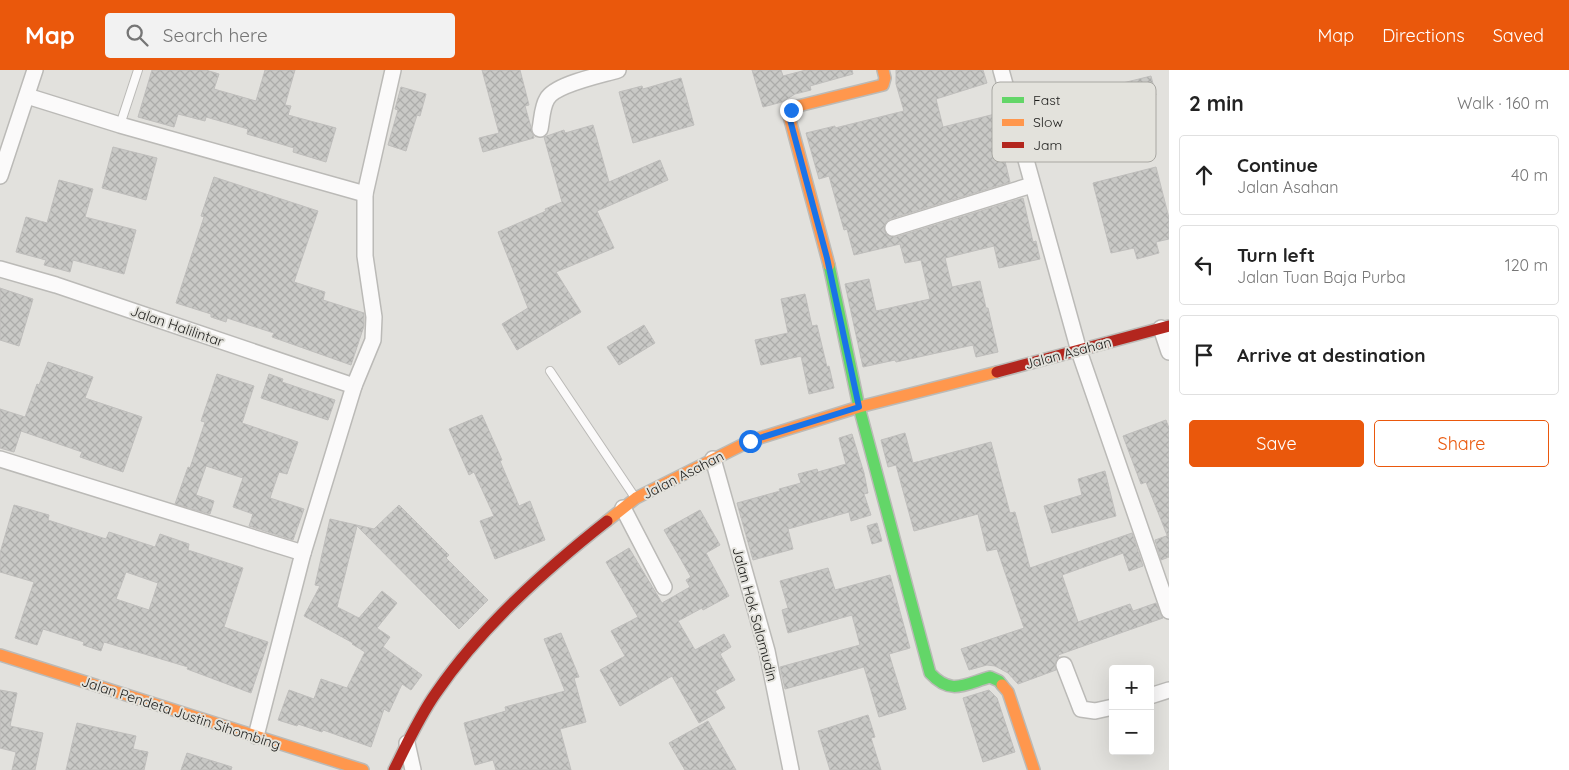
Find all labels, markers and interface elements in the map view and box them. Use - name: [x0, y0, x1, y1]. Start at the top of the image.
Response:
- search box: [105, 13, 455, 58]
- text: Map: [25, 20, 75, 50]
- icon: search: [123, 21, 151, 49]
- text: Search here: [163, 23, 268, 47]
- text: Map: [1317, 24, 1354, 47]
- text: Directions: [1382, 24, 1465, 47]
- text: Saved: [1493, 24, 1544, 47]
- legend: [992, 82, 1156, 162]
- text: 2 min: [1189, 90, 1244, 116]
- text: Fast: [1033, 91, 1061, 109]
- text: Walk · 160 m: [1457, 93, 1549, 113]
- route end: [780, 99, 803, 122]
- text: Slow: [1033, 113, 1063, 131]
- text: Jam: [1033, 136, 1062, 154]
- text: Continue: [1237, 153, 1318, 177]
- icon: ahead: [1190, 161, 1218, 189]
- text: 40 m: [1511, 165, 1548, 185]
- text: Jalan Asahan: [1237, 177, 1339, 197]
- text: Turn left: [1237, 243, 1315, 267]
- icon: left: [1190, 251, 1218, 279]
- text: 120 m: [1505, 255, 1548, 275]
- text: Jalan Tuan Baja Purba: [1237, 267, 1406, 287]
- street label: Jalan Halilintar: [128, 302, 227, 351]
- street label: Jalan Asahan: [1023, 333, 1113, 373]
- icon: arrive: [1190, 341, 1218, 369]
- text: Arrive at destination: [1237, 343, 1426, 367]
- button: Save: [1189, 420, 1364, 467]
- button: Share: [1374, 420, 1549, 467]
- route start: [739, 430, 762, 453]
- street label: Jalan Asahan: [639, 447, 727, 503]
- street label: Jalan Hok Salamudin: [728, 545, 782, 683]
- map controls: [1109, 665, 1154, 755]
- button: +: [1109, 665, 1154, 710]
- street label: Jalan Pendeta Justin Sihombing: [79, 672, 283, 754]
- button: −: [1109, 710, 1154, 755]

